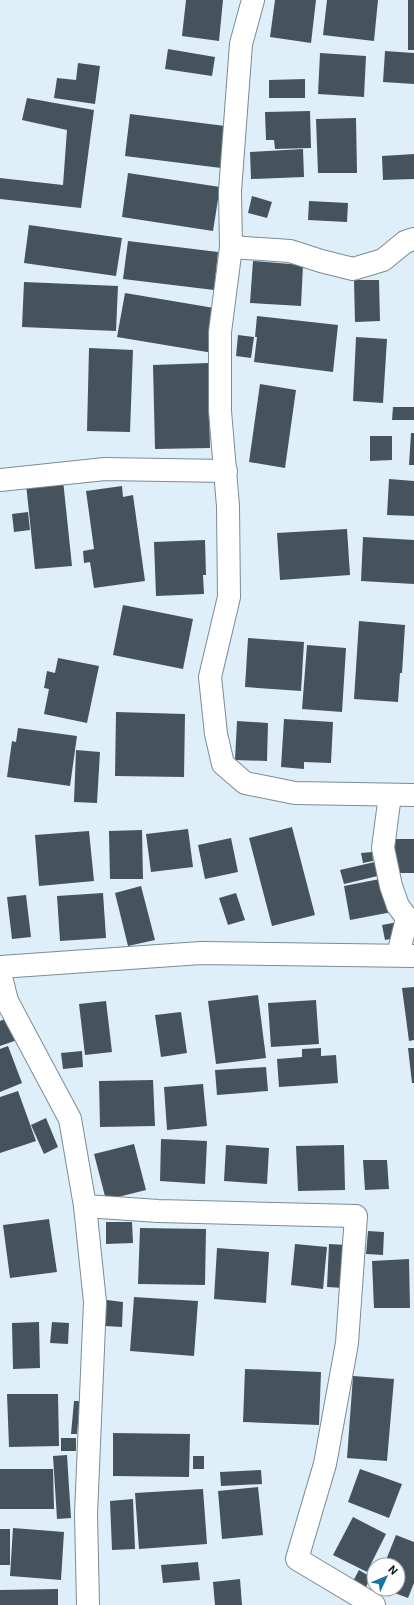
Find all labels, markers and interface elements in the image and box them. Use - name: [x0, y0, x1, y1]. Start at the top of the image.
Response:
- north arrow: [366, 1557, 406, 1597]
- text: N: [385, 1563, 400, 1578]

